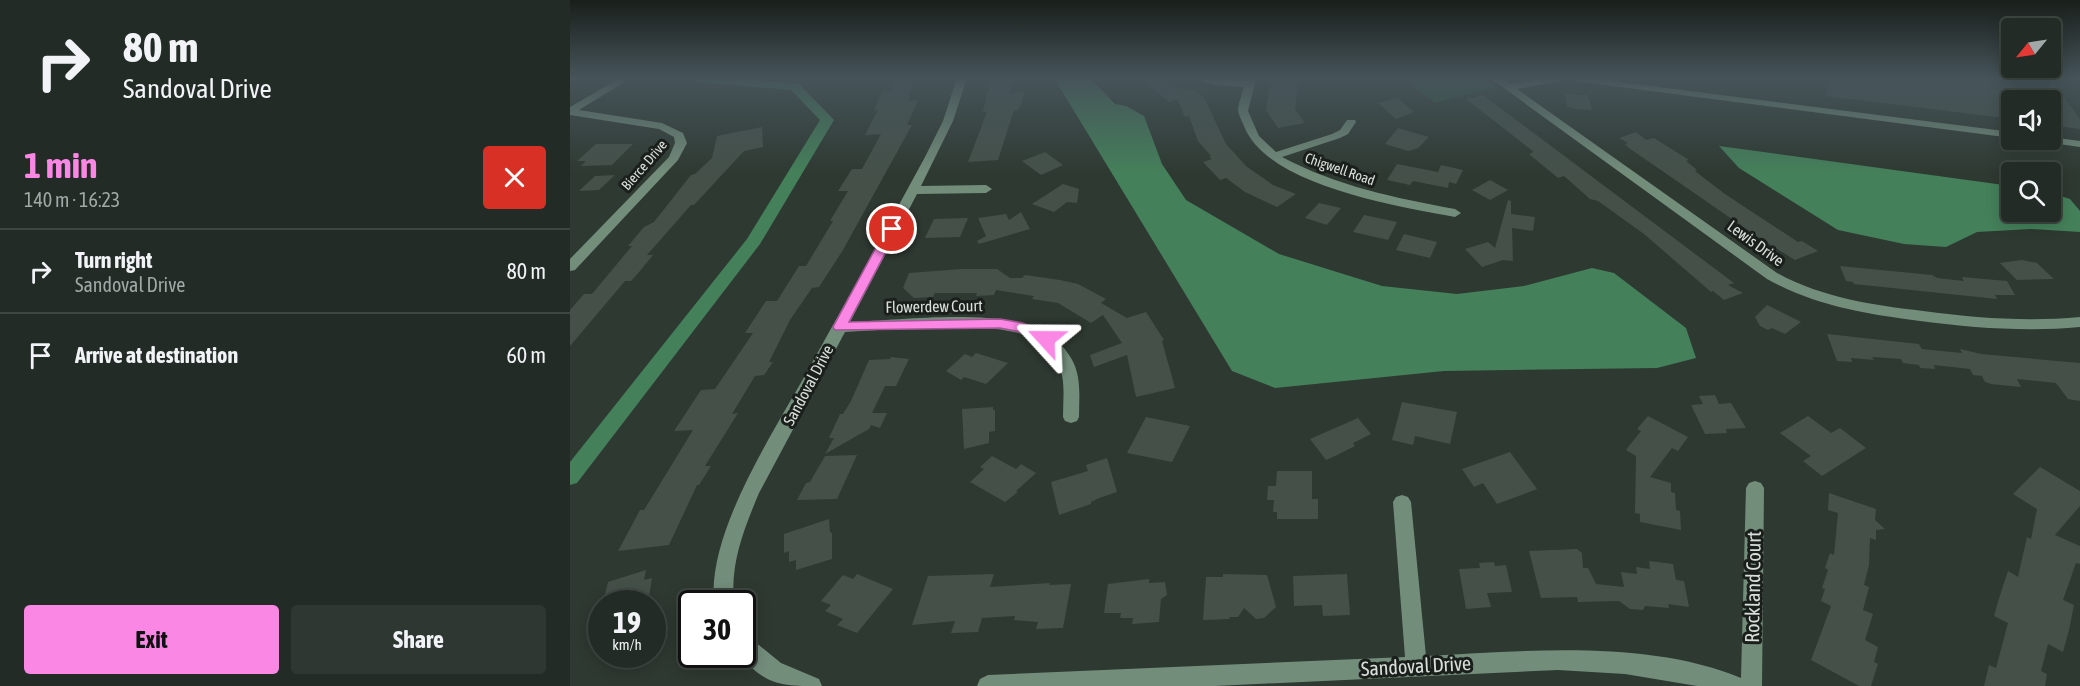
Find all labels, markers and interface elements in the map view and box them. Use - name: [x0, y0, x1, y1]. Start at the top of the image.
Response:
- north arrow: [2001, 18, 2061, 78]
- map controls: [2001, 18, 2061, 222]
- text: 80 m: [123, 23, 198, 71]
- icon: right: [24, 24, 102, 102]
- text: Sandoval Drive: [123, 73, 272, 104]
- button: sound: [2001, 90, 2061, 150]
- street label: Bierce Drive: [618, 137, 670, 193]
- text: 1 min: [24, 144, 98, 186]
- button: close: [483, 146, 546, 209]
- street label: Chigwell Road: [1303, 150, 1377, 188]
- button: search: [2001, 162, 2061, 222]
- text: 140 m · 16:23: [24, 188, 120, 211]
- pin: [866, 203, 917, 254]
- icon: arrive: [875, 212, 908, 245]
- street label: Lewis Drive: [1724, 216, 1788, 270]
- text: Turn right: [75, 247, 152, 273]
- icon: right: [24, 255, 57, 288]
- text: 80 m: [506, 258, 546, 284]
- text: Sandoval Drive: [75, 273, 185, 296]
- street label: Flowerdew Court: [885, 296, 983, 316]
- position arrow: [1014, 307, 1078, 371]
- icon: arrive: [24, 339, 57, 372]
- text: Arrive at destination: [75, 342, 238, 368]
- text: 60 m: [506, 342, 546, 368]
- street label: Sandoval Drive: [779, 342, 837, 428]
- street label: Rockland Court: [1740, 531, 1765, 643]
- speed limit sign: 30: [678, 590, 756, 668]
- button: Exit: [24, 605, 279, 674]
- button: Share: [291, 605, 546, 674]
- text: 19: [613, 605, 641, 639]
- text: km/h: [612, 636, 642, 653]
- street label: Sandoval Drive: [1360, 651, 1472, 680]

